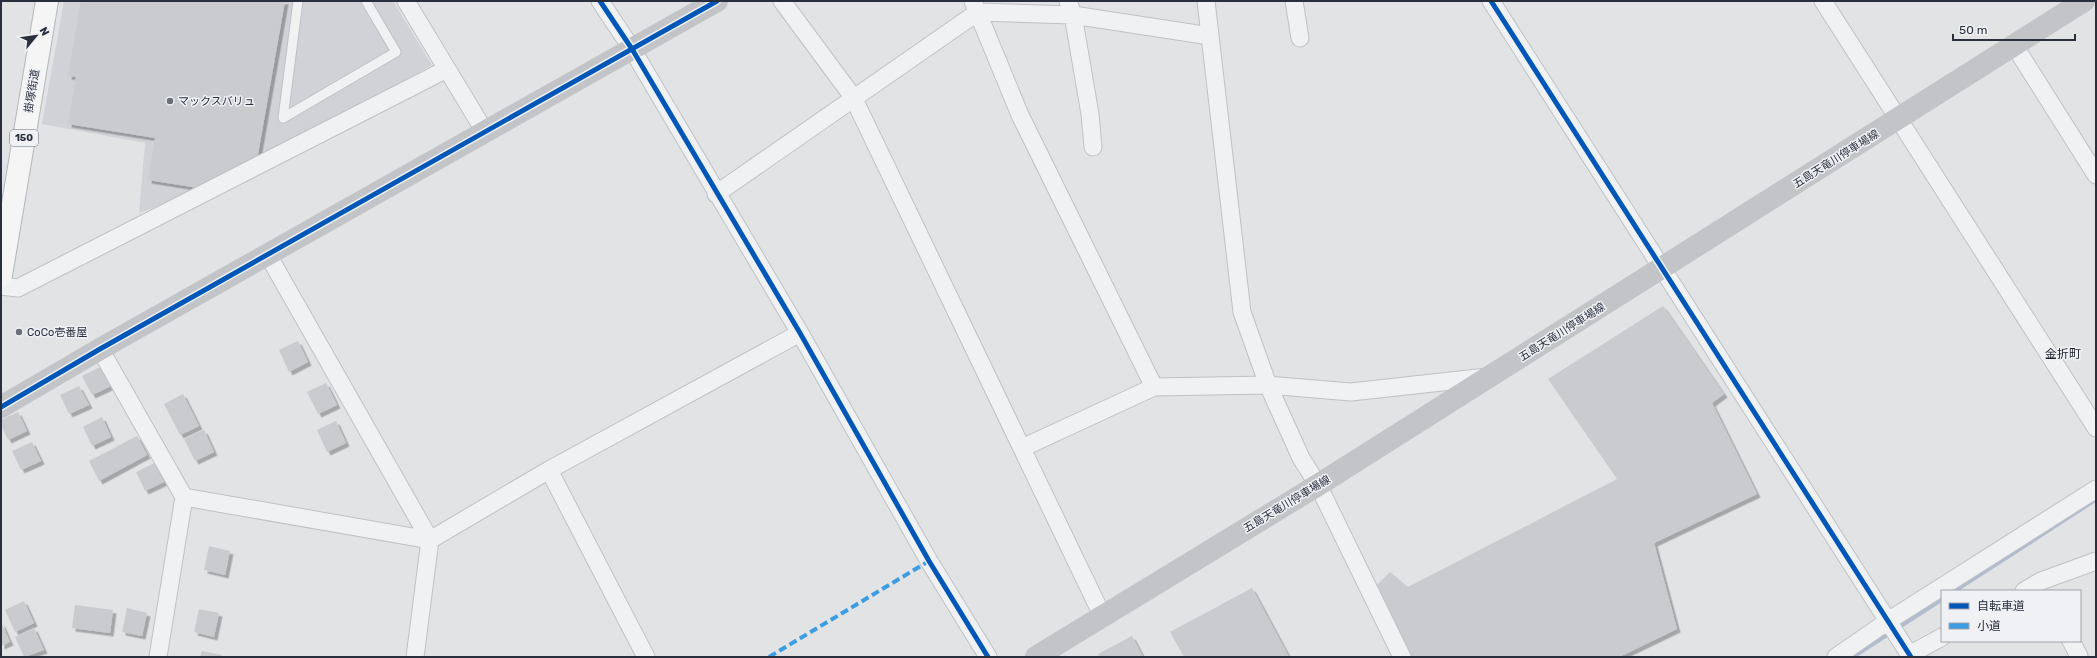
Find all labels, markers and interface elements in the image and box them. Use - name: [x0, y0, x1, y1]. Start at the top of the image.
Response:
- north arrow: [16, 16, 56, 56]
- scale bar: [1953, 16, 2075, 42]
- text: 50 m: [1959, 23, 1987, 37]
- text: N: [37, 25, 52, 38]
- street label: 掛塚街道: [22, 68, 42, 114]
- place label: マックスバリュ: [178, 95, 255, 108]
- marker: マックスバリュ: [165, 96, 175, 106]
- street label: 五島天竜川停車場線: [1791, 127, 1881, 191]
- road number: 150: [10, 130, 38, 146]
- street label: 五島天竜川停車場線: [1517, 300, 1607, 364]
- place label: CoCo壱番屋: [27, 326, 87, 339]
- marker: CoCo壱番屋: [14, 327, 24, 337]
- district label: 金折町: [2045, 347, 2081, 361]
- street label: 五島天竜川停車場線: [1241, 473, 1333, 535]
- legend: [1941, 590, 2081, 642]
- text: 自転車道: [1977, 599, 2025, 613]
- text: 小道: [1977, 619, 2001, 633]

